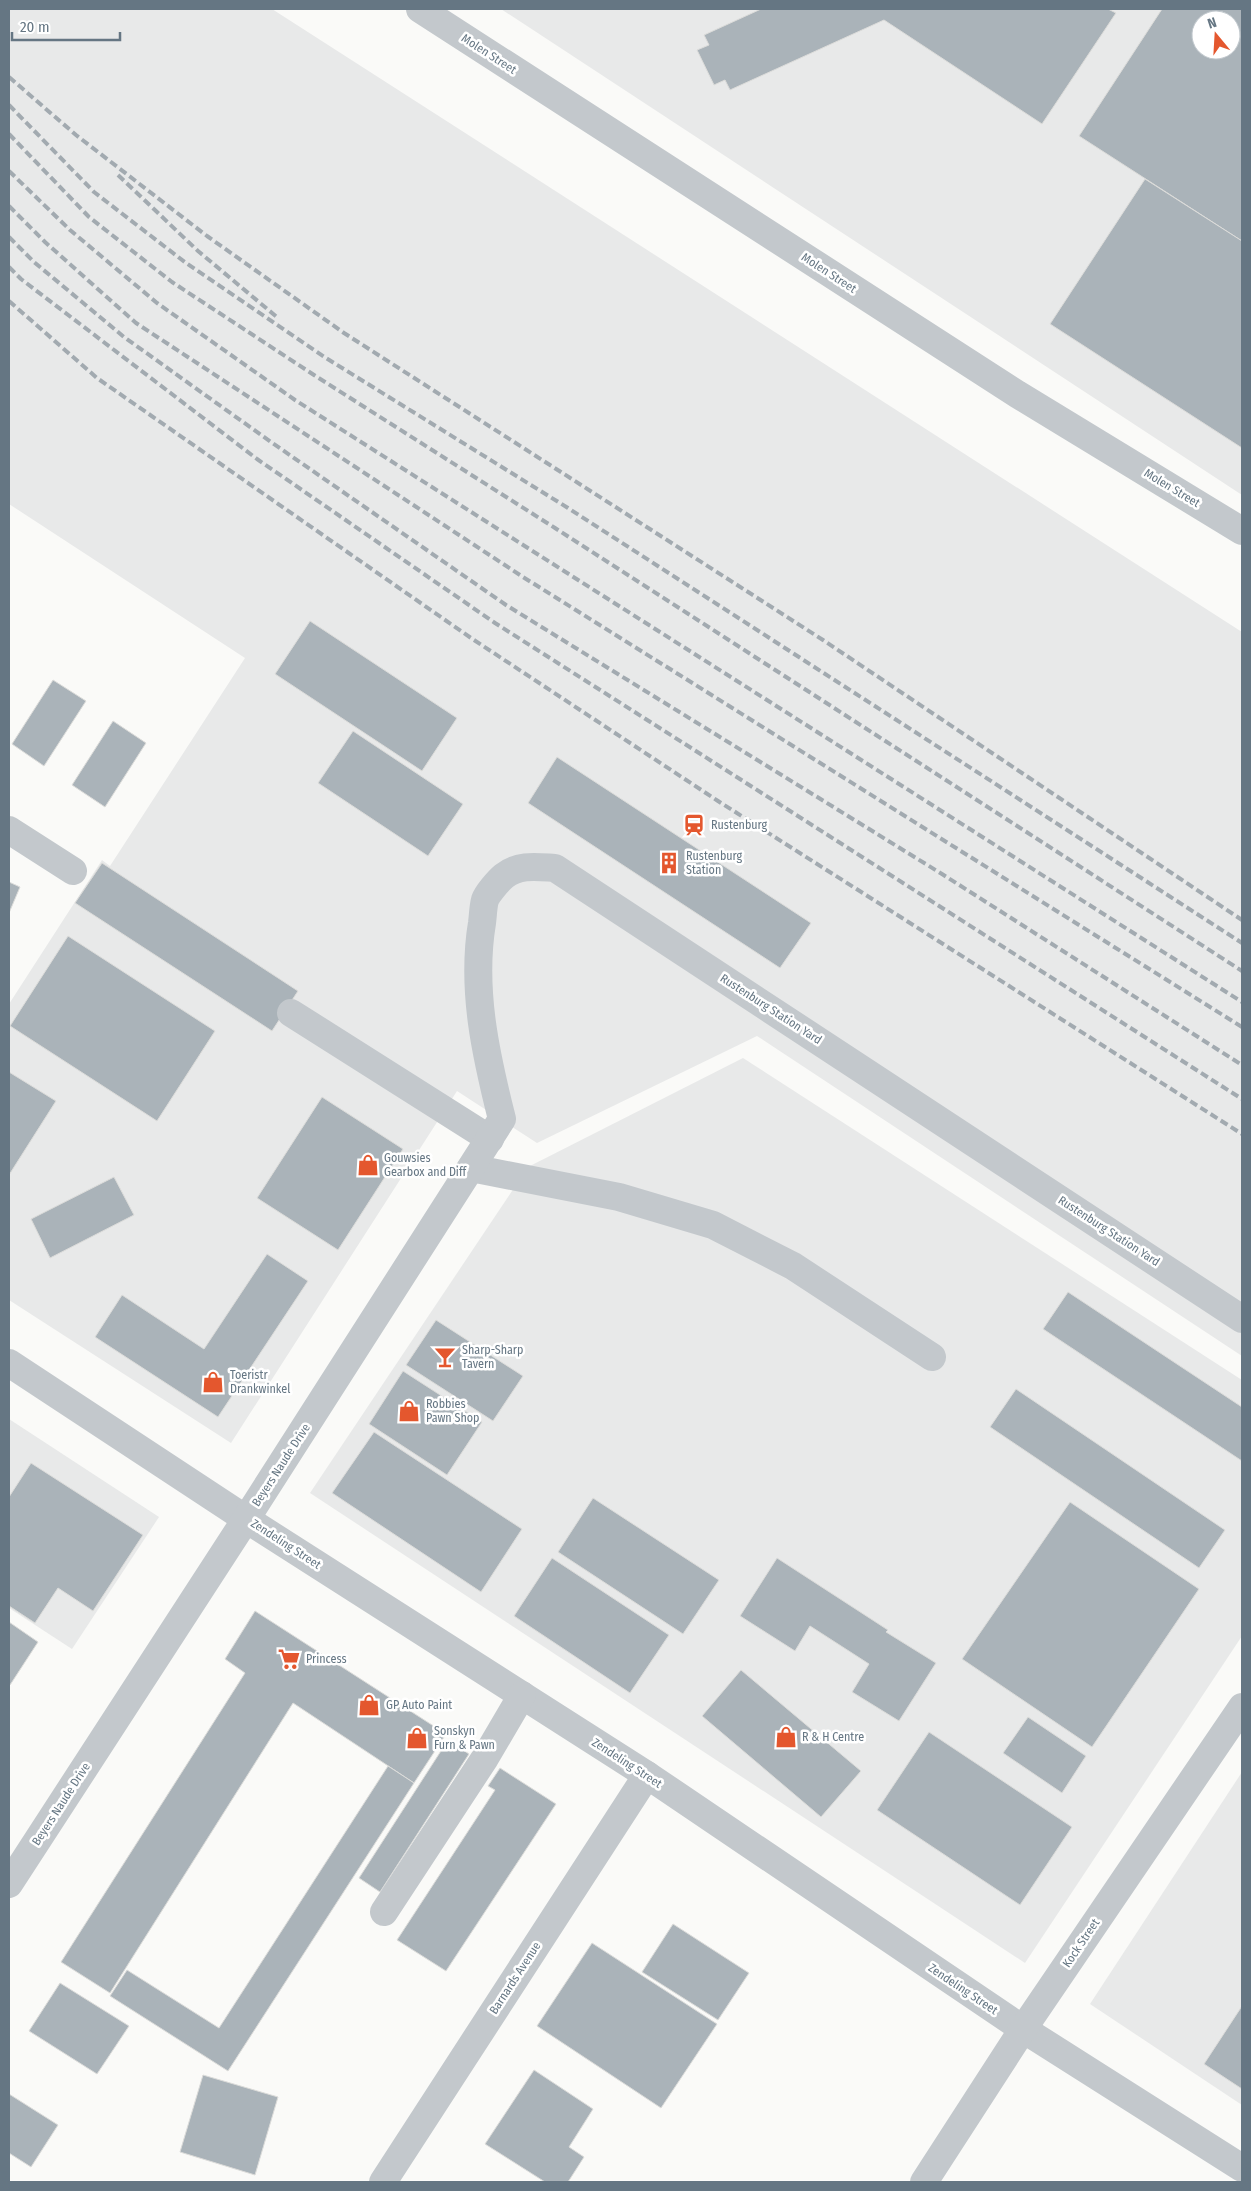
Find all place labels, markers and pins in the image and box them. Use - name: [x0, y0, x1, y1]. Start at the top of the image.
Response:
- station icon: Rustenburg: [681, 812, 707, 838]
- place label: Rustenburg: [711, 818, 768, 832]
- place label: Rustenburg Station: [686, 849, 743, 877]
- building icon: Rustenburg Station: [656, 850, 682, 876]
- place label: Gouwsies Gearbox and Diff: [384, 1151, 468, 1179]
- shop icon: Gouwsies Gearbox and Diff: [355, 1152, 381, 1178]
- place label: Sharp-Sharp Tavern: [462, 1343, 523, 1371]
- bar icon: Sharp-Sharp Tavern: [432, 1344, 458, 1370]
- place label: Toeristr Drankwinkel: [230, 1368, 290, 1396]
- shop icon: Toeristr Drankwinkel: [200, 1369, 226, 1395]
- place label: Robbies Pawn Shop: [426, 1397, 479, 1425]
- shop icon: Robbies Pawn Shop: [396, 1398, 422, 1424]
- supermarket icon: Princess: [276, 1646, 302, 1672]
- place label: Princess: [306, 1652, 347, 1666]
- shop icon: GP Auto Paint: [356, 1692, 382, 1718]
- place label: GP Auto Paint: [386, 1698, 452, 1712]
- place label: Sonskyn Furn & Pawn: [434, 1724, 495, 1752]
- shop icon: R & H Centre: [773, 1724, 799, 1750]
- shop icon: Sonskyn Furn & Pawn: [404, 1725, 430, 1751]
- place label: R & H Centre: [802, 1730, 864, 1744]

